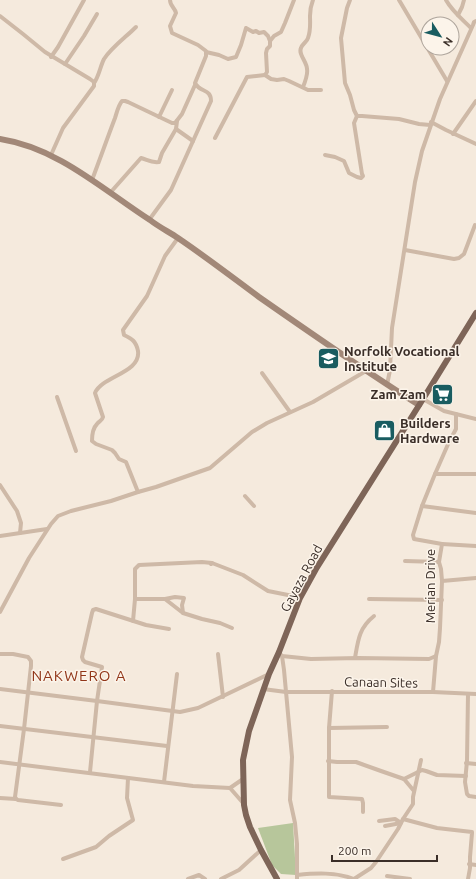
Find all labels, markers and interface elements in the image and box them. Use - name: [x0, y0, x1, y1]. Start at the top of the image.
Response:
- north arrow: [420, 16, 460, 56]
- text: N: [441, 35, 455, 49]
- place label: Norfolk Vocational Institute: [344, 344, 459, 373]
- school or university icon: Norfolk Vocational Institute: [316, 345, 342, 371]
- supermarket icon: Zam Zam: [429, 381, 455, 407]
- place label: Zam Zam: [371, 387, 426, 401]
- place label: Builders Hardware: [400, 416, 459, 445]
- shop icon: Builders Hardware: [372, 417, 398, 443]
- street label: Gayaza Road: [277, 542, 325, 614]
- street label: Merian Drive: [423, 549, 437, 623]
- district label: NAKWERO A: [31, 667, 127, 684]
- street label: Canaan Sites: [344, 674, 418, 690]
- scale bar: [332, 837, 437, 863]
- text: 200 m: [338, 844, 371, 857]

